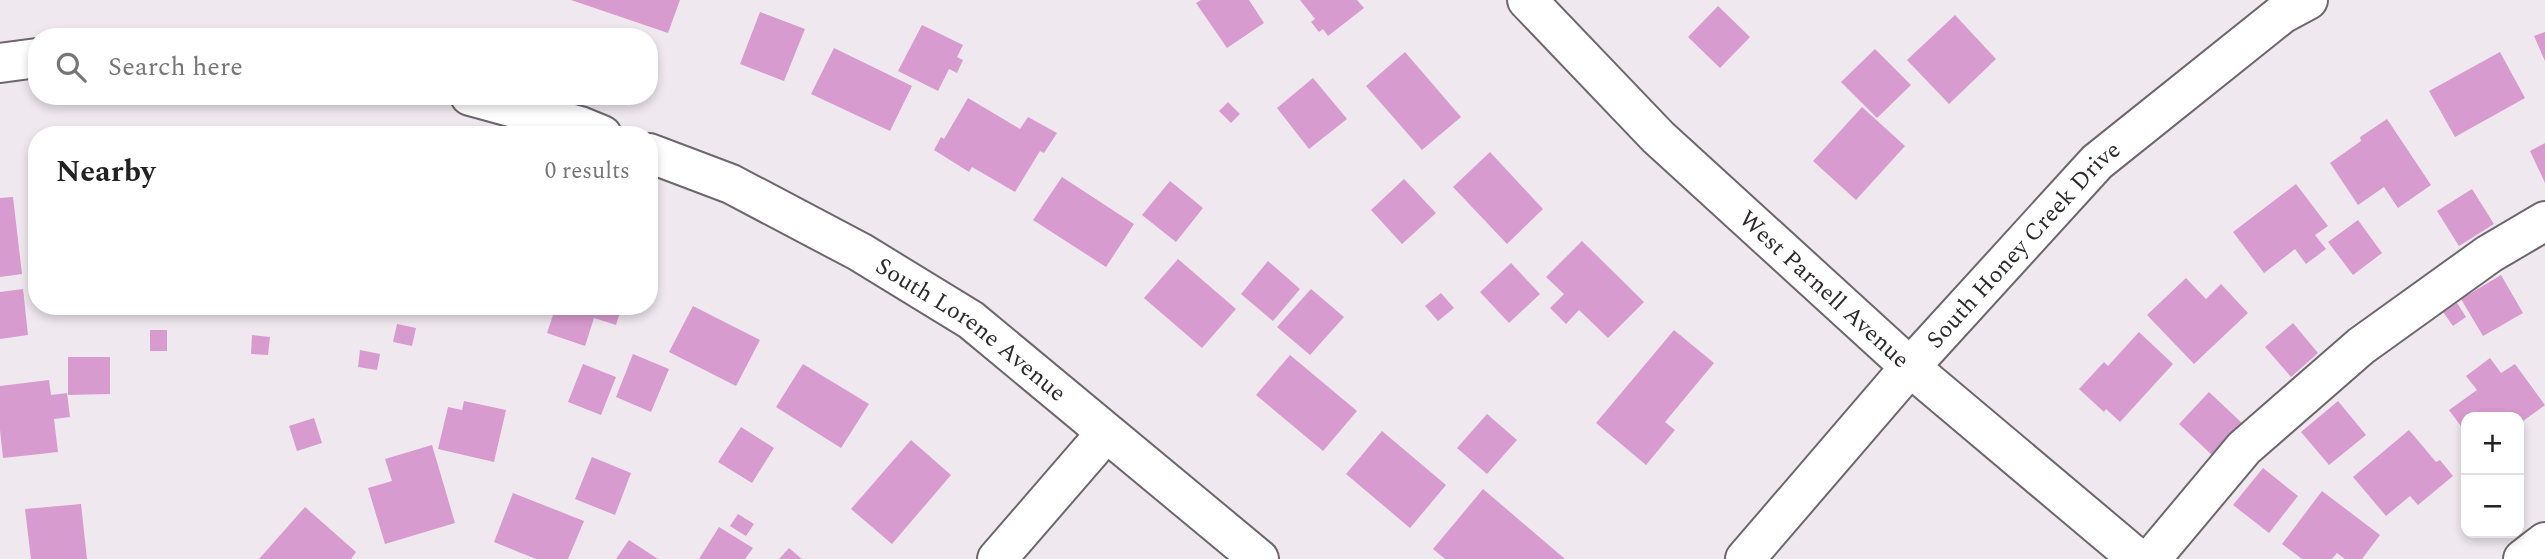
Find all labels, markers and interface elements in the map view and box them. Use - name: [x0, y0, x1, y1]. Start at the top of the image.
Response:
- search box: [28, 28, 658, 105]
- text: Search here: [108, 47, 243, 87]
- icon: search: [52, 48, 90, 86]
- street label: South Honey Creek Drive: [1918, 133, 2129, 357]
- text: Nearby: [56, 149, 155, 195]
- text: 0 results: [545, 154, 630, 189]
- street label: West Parnell Avenue: [1730, 202, 1917, 377]
- street label: South Lorene Avenue: [868, 249, 1074, 411]
- map controls: [2461, 412, 2524, 538]
- button: +: [2461, 412, 2524, 475]
- button: −: [2461, 475, 2524, 538]

